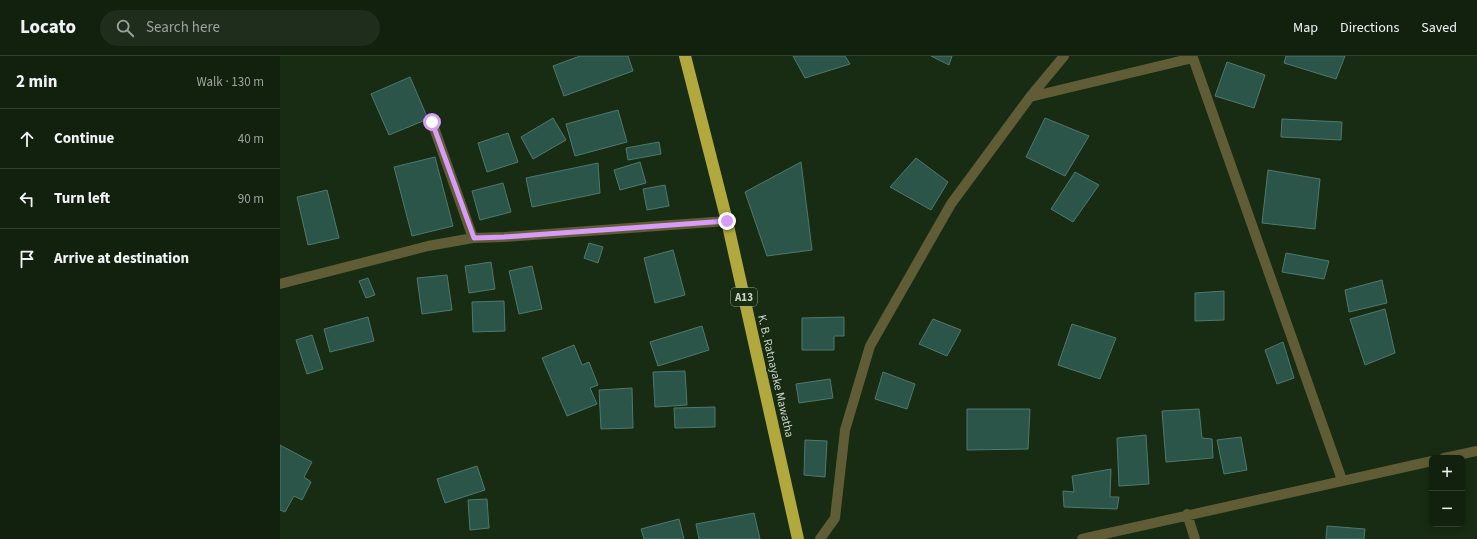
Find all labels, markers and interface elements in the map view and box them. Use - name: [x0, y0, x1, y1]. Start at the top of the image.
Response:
- search box: [100, 10, 380, 46]
- text: Locato: [20, 14, 76, 41]
- icon: search: [114, 17, 136, 39]
- text: Search here: [146, 17, 220, 38]
- text: Map: [1293, 18, 1318, 38]
- text: Directions: [1340, 18, 1399, 38]
- text: Saved: [1421, 18, 1457, 38]
- text: 2 min: [16, 70, 57, 94]
- text: Walk · 130 m: [196, 73, 264, 91]
- route start: [423, 113, 441, 131]
- icon: ahead: [16, 128, 38, 150]
- text: Continue: [54, 128, 114, 149]
- text: 40 m: [238, 130, 264, 148]
- icon: left: [16, 188, 38, 210]
- text: Turn left: [54, 188, 110, 209]
- text: 90 m: [238, 190, 264, 208]
- route end: [718, 212, 736, 230]
- icon: arrive: [16, 248, 38, 270]
- text: Arrive at destination: [54, 248, 189, 269]
- road number: A13: [731, 288, 757, 306]
- street label: K. B. Ratnayake Mawatha: [753, 313, 798, 439]
- map controls: [1429, 455, 1465, 527]
- button: +: [1429, 455, 1465, 491]
- button: −: [1429, 491, 1465, 527]

